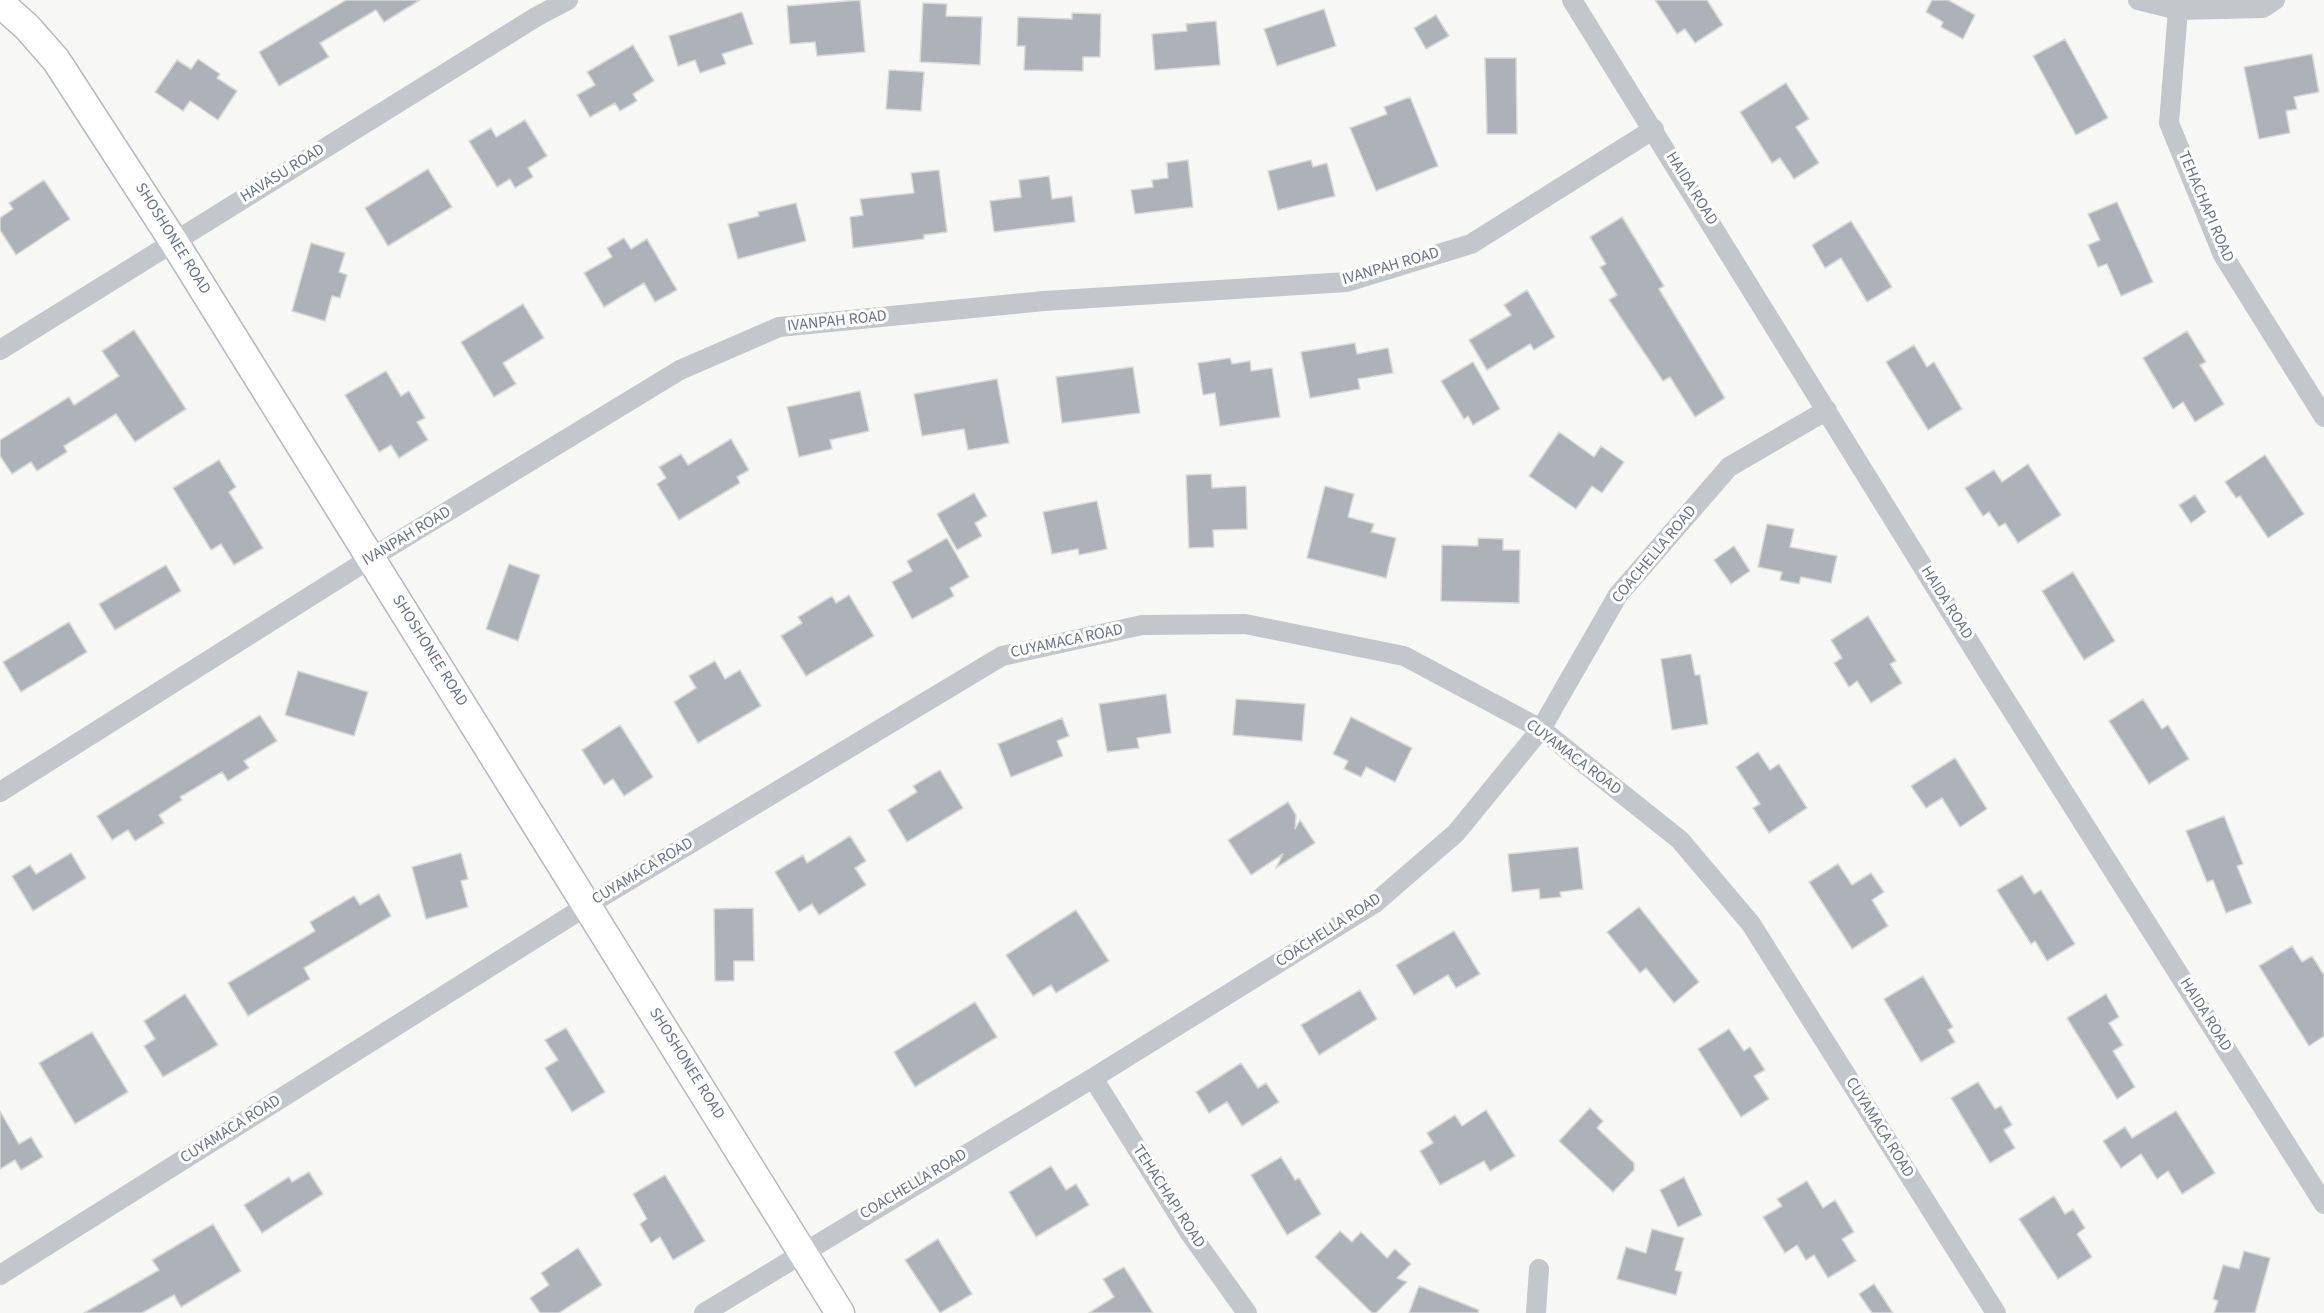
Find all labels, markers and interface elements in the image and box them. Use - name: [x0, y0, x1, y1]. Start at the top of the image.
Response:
- street label: HAVASU ROAD: [237, 140, 329, 208]
- street label: HAIDA ROAD: [1661, 149, 1721, 229]
- street label: TEHACHAPI ROAD: [2173, 149, 2237, 265]
- street label: SHOSHONEE ROAD: [130, 180, 214, 298]
- street label: IVANPAH ROAD: [1340, 244, 1442, 290]
- street label: IVANPAH ROAD: [786, 307, 888, 337]
- street label: COACHELLA ROAD: [1609, 502, 1701, 608]
- street label: IVANPAH ROAD: [359, 503, 455, 571]
- street label: HAIDA ROAD: [1916, 563, 1976, 643]
- street label: SHOSHONEE ROAD: [387, 592, 471, 710]
- street label: CUYAMACA ROAD: [1009, 621, 1125, 663]
- street label: CUYAMACA ROAD: [1522, 716, 1624, 800]
- street label: CUYAMACA ROAD: [589, 834, 697, 910]
- street label: COACHELLA ROAD: [1273, 890, 1385, 972]
- street label: HAIDA ROAD: [2175, 975, 2235, 1055]
- street label: SHOSHONEE ROAD: [644, 1005, 728, 1123]
- street label: CUYAMACA ROAD: [1841, 1074, 1917, 1182]
- street label: CUYAMACA ROAD: [177, 1092, 285, 1168]
- street label: TEHACHAPI ROAD: [1128, 1142, 1208, 1252]
- street label: COACHELLA ROAD: [857, 1146, 971, 1224]

